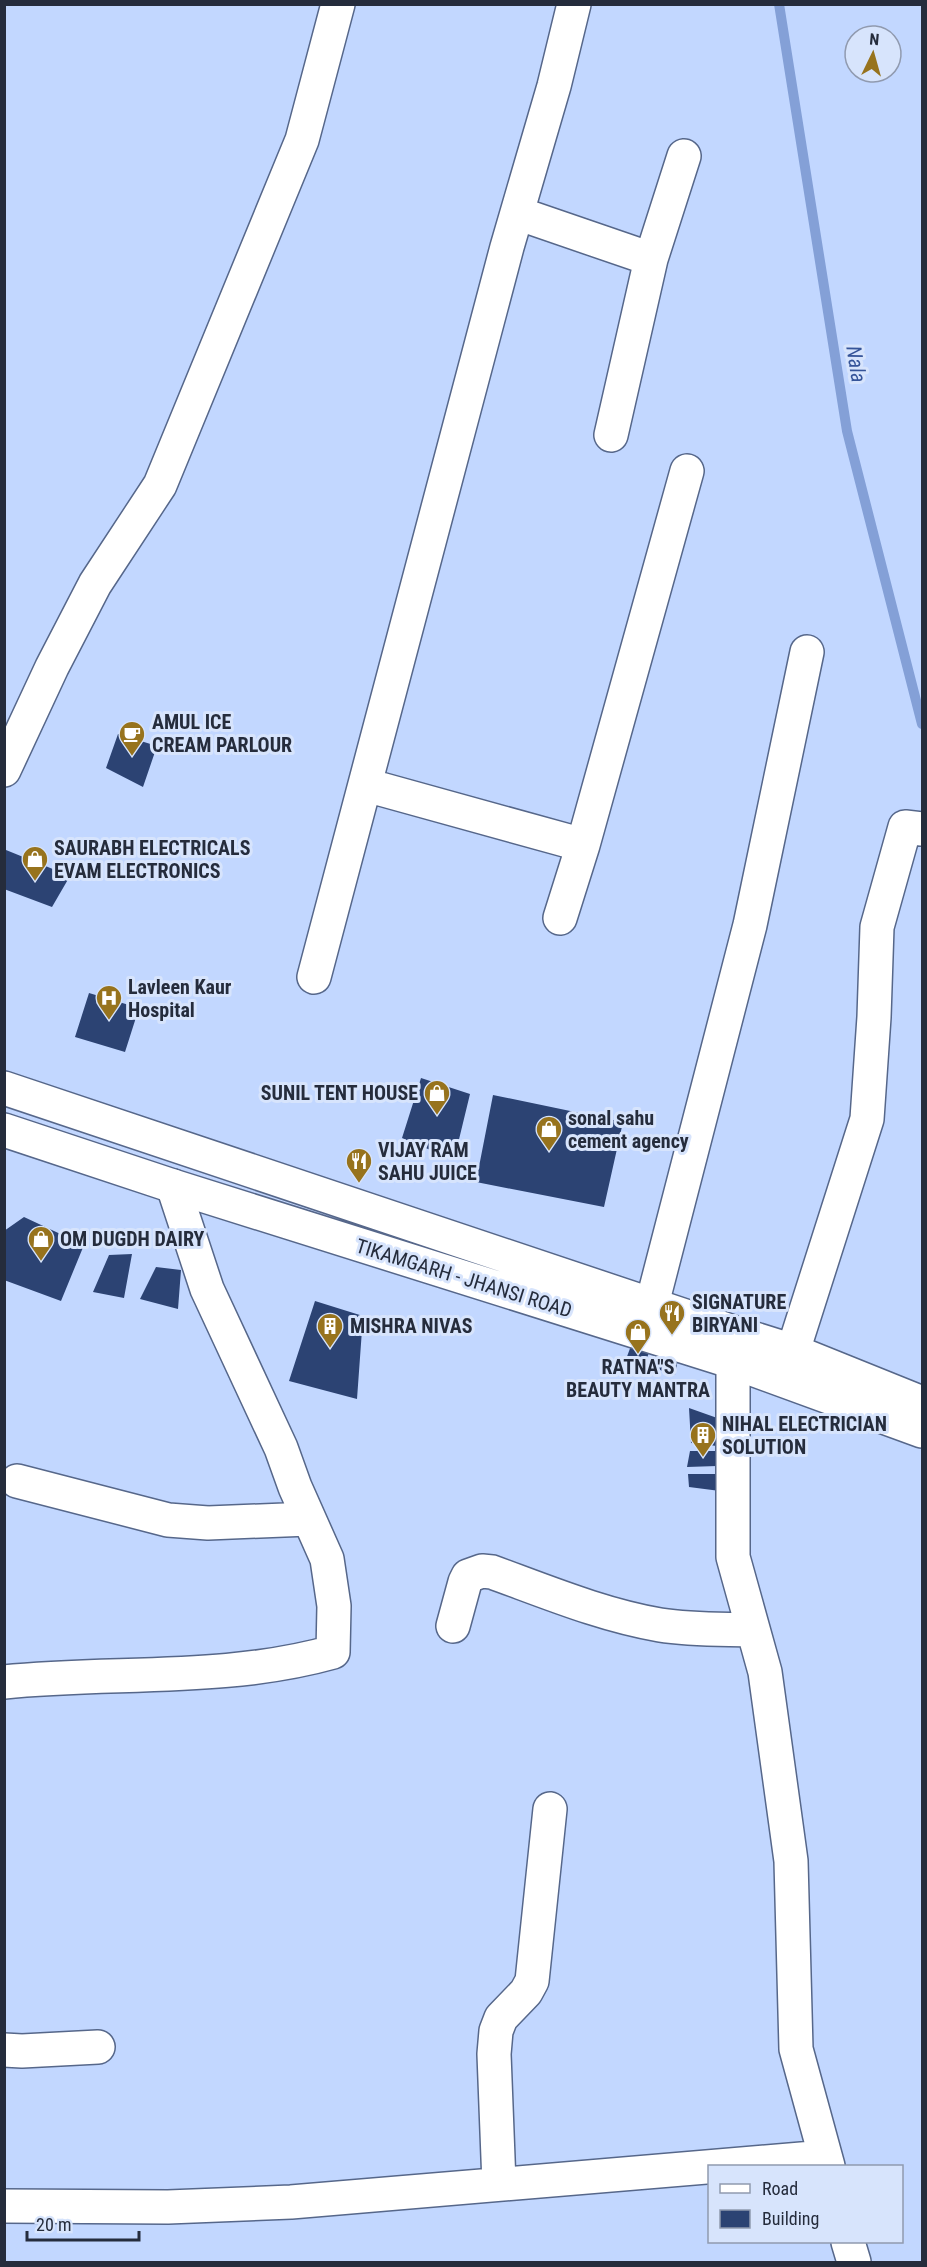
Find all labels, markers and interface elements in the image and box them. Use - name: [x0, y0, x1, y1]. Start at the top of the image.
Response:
- north arrow: [843, 24, 903, 84]
- text: N: [869, 30, 880, 49]
- water label: Nala: [841, 344, 871, 384]
- place label: AMUL ICE CREAM PARLOUR: [152, 710, 292, 757]
- cafe icon: AMUL ICE CREAM PARLOUR: [117, 719, 147, 757]
- place label: SAURABH ELECTRICALS EVAM ELECTRONICS: [54, 836, 251, 883]
- shop icon: SAURABH ELECTRICALS EVAM ELECTRONICS: [20, 844, 50, 882]
- place label: Lavleen Kaur Hospital: [128, 975, 232, 1022]
- hospital icon: Lavleen Kaur Hospital: [94, 983, 124, 1021]
- shop icon: SUNIL TENT HOUSE: [422, 1078, 452, 1116]
- place label: SUNIL TENT HOUSE: [261, 1081, 418, 1105]
- place label: sonal sahu cement agency: [568, 1106, 689, 1153]
- shop icon: sonal sahu cement agency: [534, 1114, 564, 1152]
- place label: VIJAY RAM SAHU JUICE: [378, 1138, 477, 1185]
- restaurant icon: VIJAY RAM SAHU JUICE: [344, 1146, 374, 1184]
- shop icon: OM DUGDH DAIRY: [26, 1224, 56, 1262]
- place label: OM DUGDH DAIRY: [60, 1227, 204, 1251]
- street label: TIKAMGARH - JHANSI ROAD: [353, 1234, 575, 1322]
- place label: SIGNATURE BIRYANI: [692, 1290, 786, 1337]
- restaurant icon: SIGNATURE BIRYANI: [657, 1298, 687, 1336]
- building icon: MISHRA NIVAS: [315, 1311, 345, 1349]
- place label: MISHRA NIVAS: [350, 1314, 473, 1338]
- shop icon: RATNA"S BEAUTY MANTRA: [623, 1317, 653, 1355]
- place label: RATNA"S BEAUTY MANTRA: [566, 1355, 710, 1402]
- place label: NIHAL ELECTRICIAN SOLUTION: [722, 1412, 887, 1459]
- building icon: NIHAL ELECTRICIAN SOLUTION: [688, 1420, 718, 1458]
- legend: [708, 2165, 903, 2243]
- text: Road: [762, 2178, 798, 2199]
- scale bar: [27, 2204, 140, 2242]
- text: Building: [762, 2208, 819, 2229]
- text: 20 m: [36, 2214, 71, 2235]

